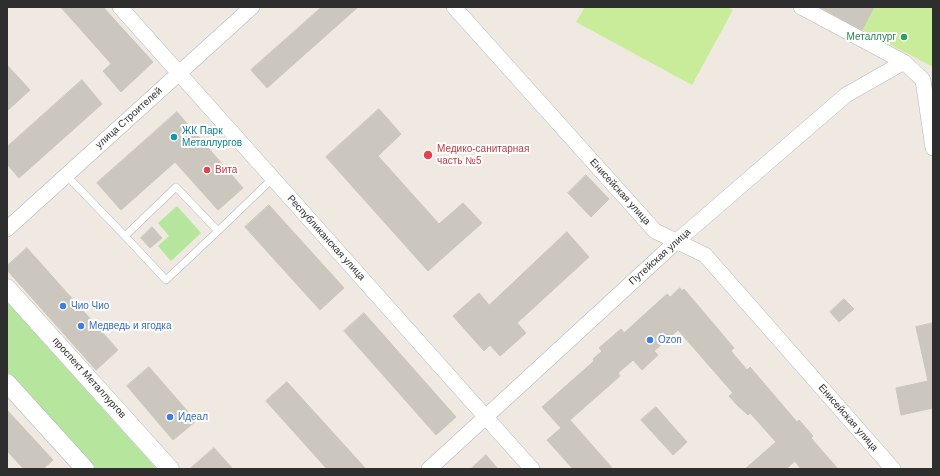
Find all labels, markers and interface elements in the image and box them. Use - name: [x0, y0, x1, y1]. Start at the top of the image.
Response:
- place label: Металлург: [847, 31, 896, 43]
- marker: Металлург: [899, 32, 909, 42]
- street label: улица Строителей: [93, 85, 165, 151]
- place label: ЖК Парк Металлургов: [182, 125, 242, 148]
- marker: ЖК Парк Металлургов: [169, 132, 179, 142]
- place label: Медико-санитарная часть №5: [437, 143, 529, 166]
- marker: Медико-санитарная часть №5: [422, 149, 434, 161]
- street label: Енисейская улица: [587, 156, 653, 228]
- place label: Вита: [215, 164, 237, 176]
- marker: Вита: [202, 165, 212, 175]
- street label: Республиканская улица: [285, 193, 367, 283]
- street label: Путейская улица: [627, 226, 693, 288]
- place label: Чио Чио: [71, 300, 109, 312]
- marker: Чио Чио: [58, 301, 68, 311]
- place label: Медведь и ягодка: [89, 320, 172, 332]
- marker: Медведь и ягодка: [76, 321, 86, 331]
- place label: Ozon: [658, 334, 682, 346]
- street label: проспект Металлургов: [50, 335, 128, 421]
- marker: Ozon: [645, 335, 655, 345]
- street label: Енисейская улица: [816, 382, 880, 454]
- place label: Идеал: [178, 411, 208, 423]
- marker: Идеал: [165, 412, 175, 422]

